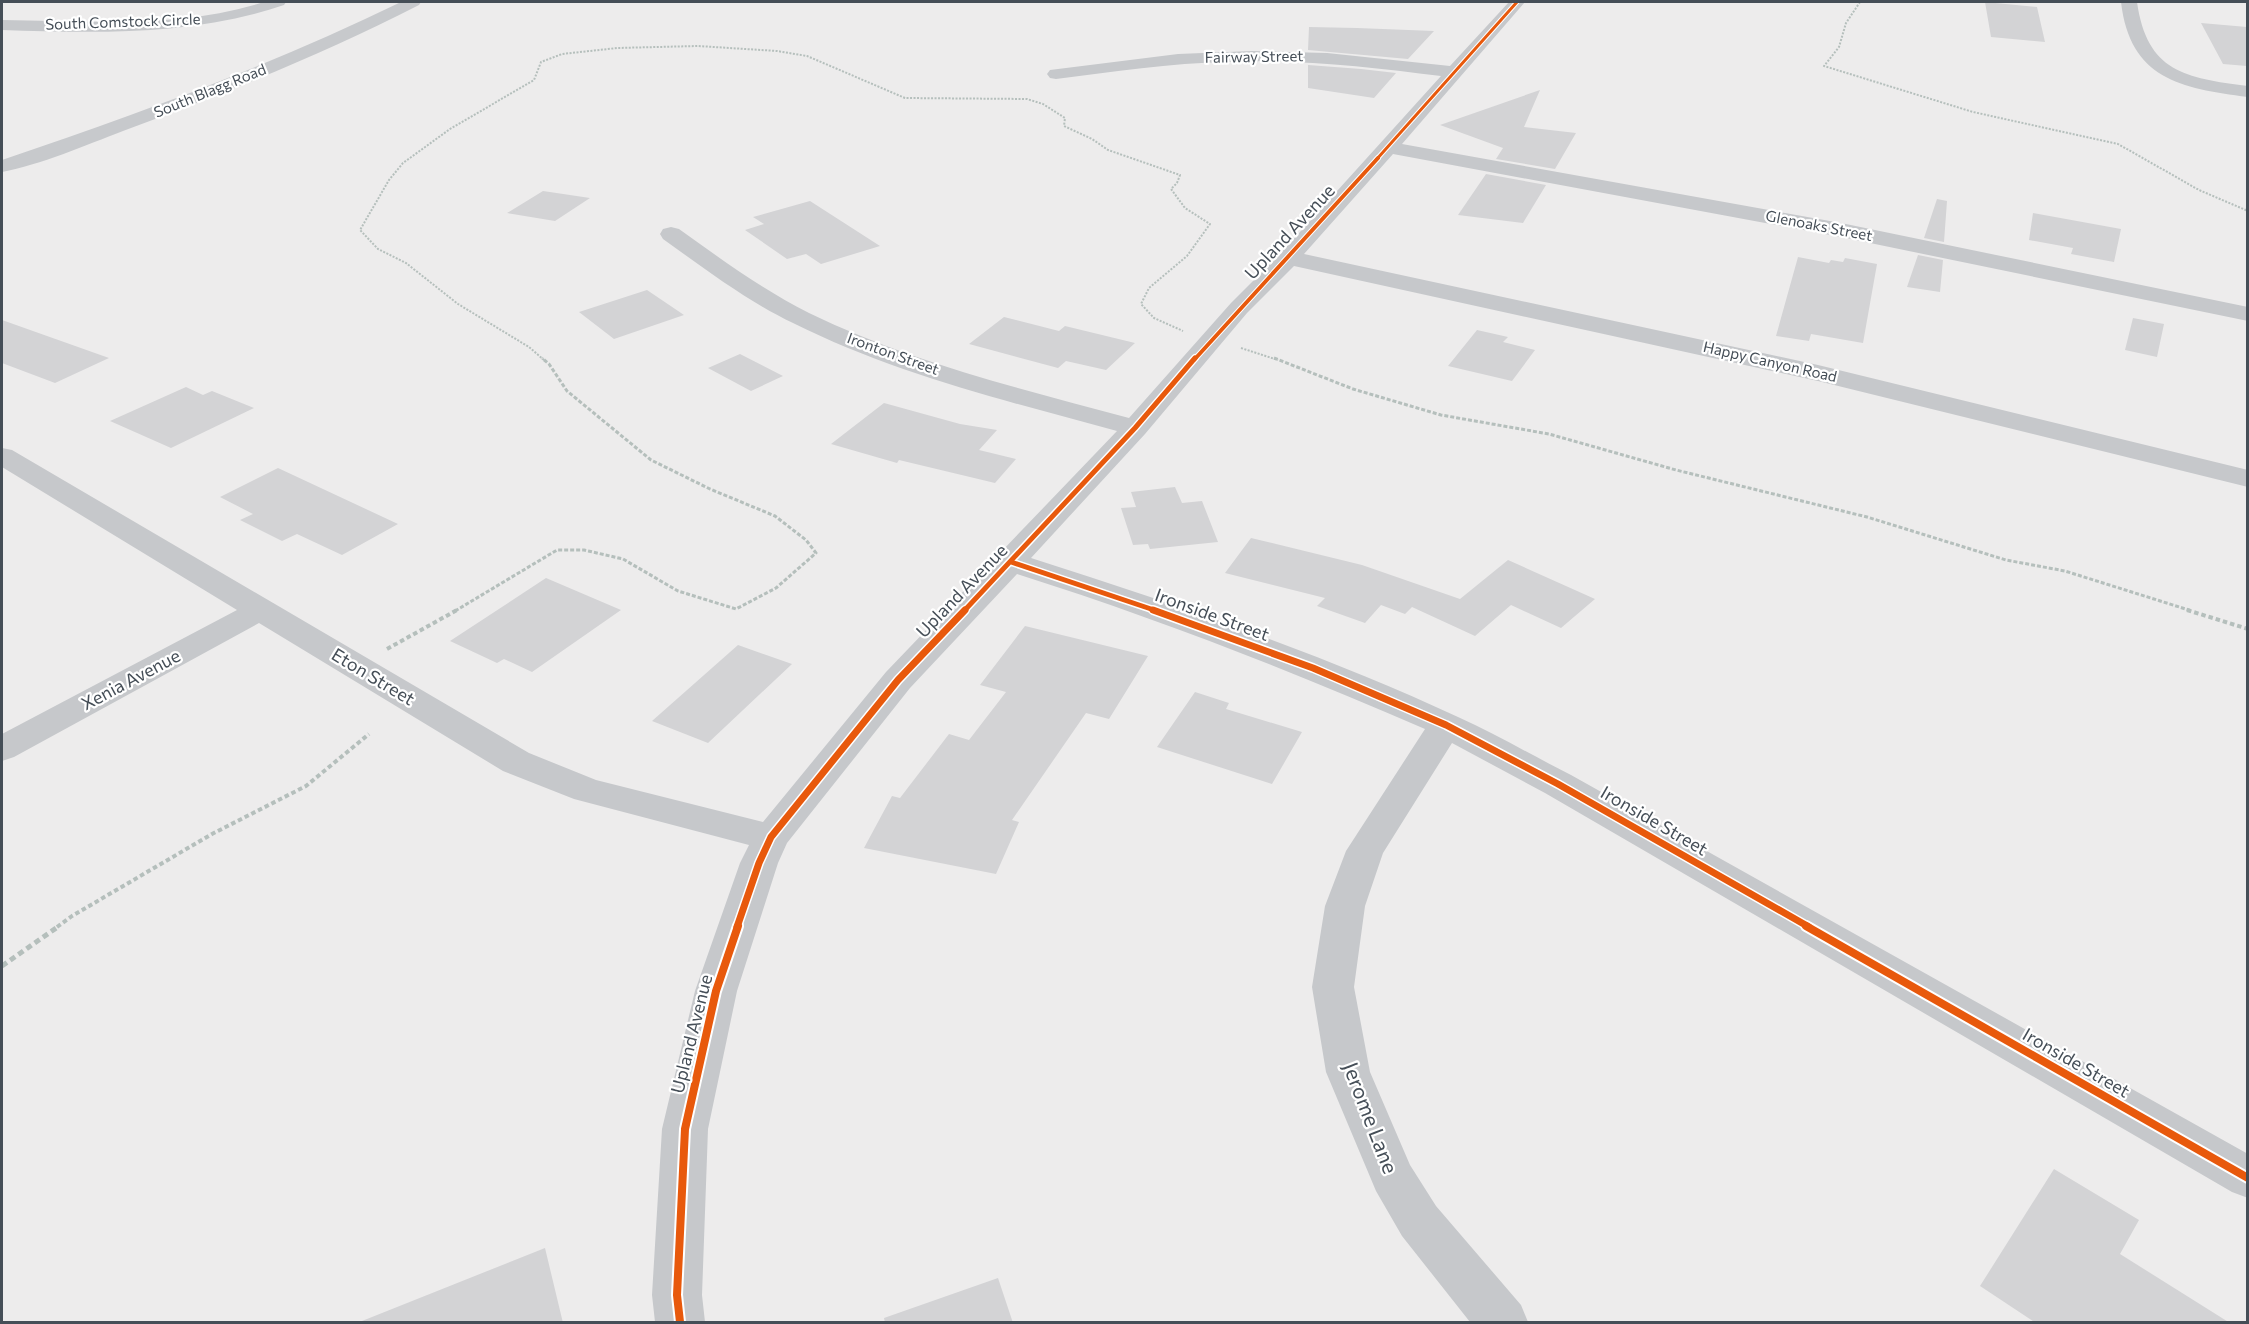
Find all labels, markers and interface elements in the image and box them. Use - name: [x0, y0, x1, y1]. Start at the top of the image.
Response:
- street label: South Comstock Circle: [45, 9, 201, 33]
- street label: Fairway Street: [1205, 46, 1303, 66]
- street label: South Blagg Road: [151, 59, 268, 121]
- street label: Upland Avenue: [1240, 179, 1339, 283]
- street label: Glenoaks Street: [1764, 206, 1874, 244]
- street label: Ironton Street: [845, 328, 942, 378]
- street label: Happy Canyon Road: [1702, 337, 1839, 385]
- street label: Upland Avenue: [911, 539, 1012, 642]
- street label: Ironside Street: [1152, 583, 1272, 645]
- street label: Eton Street: [328, 643, 419, 710]
- street label: Xenia Avenue: [77, 644, 184, 714]
- street label: Ironside Street: [1597, 781, 1712, 860]
- street label: Upland Avenue: [666, 972, 716, 1096]
- street label: Ironside Street: [2019, 1023, 2134, 1102]
- street label: Jerome Lane: [1339, 1058, 1404, 1177]

